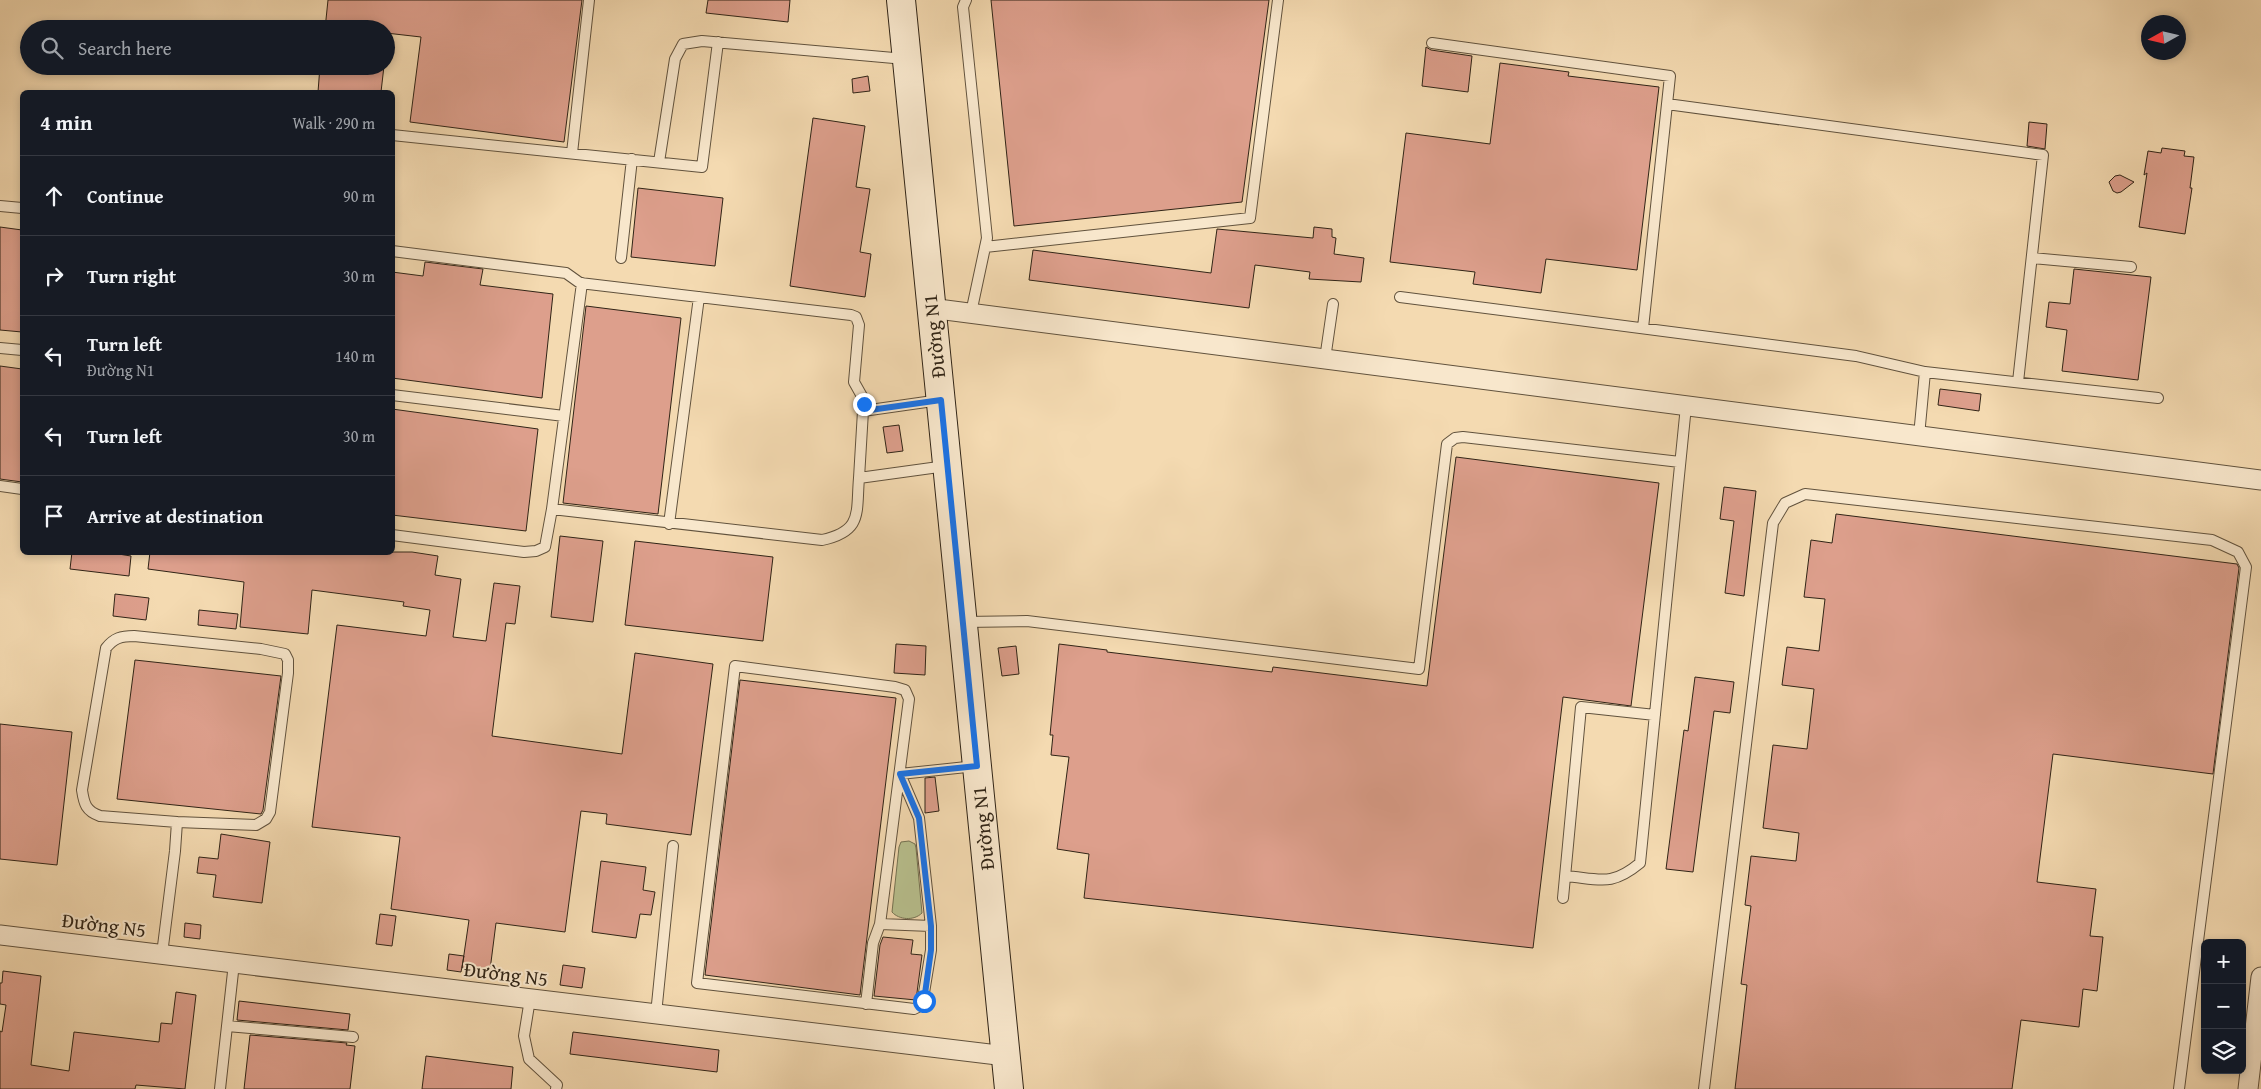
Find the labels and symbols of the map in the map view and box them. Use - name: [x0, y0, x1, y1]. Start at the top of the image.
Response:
- north arrow: [2141, 15, 2186, 60]
- street label: Đường N1: [915, 293, 952, 379]
- route end: [853, 393, 876, 416]
- street label: Đường N1: [964, 785, 1001, 871]
- street label: Đường N5: [60, 905, 148, 944]
- street label: Đường N5: [462, 954, 550, 993]
- route start: [913, 990, 936, 1013]

